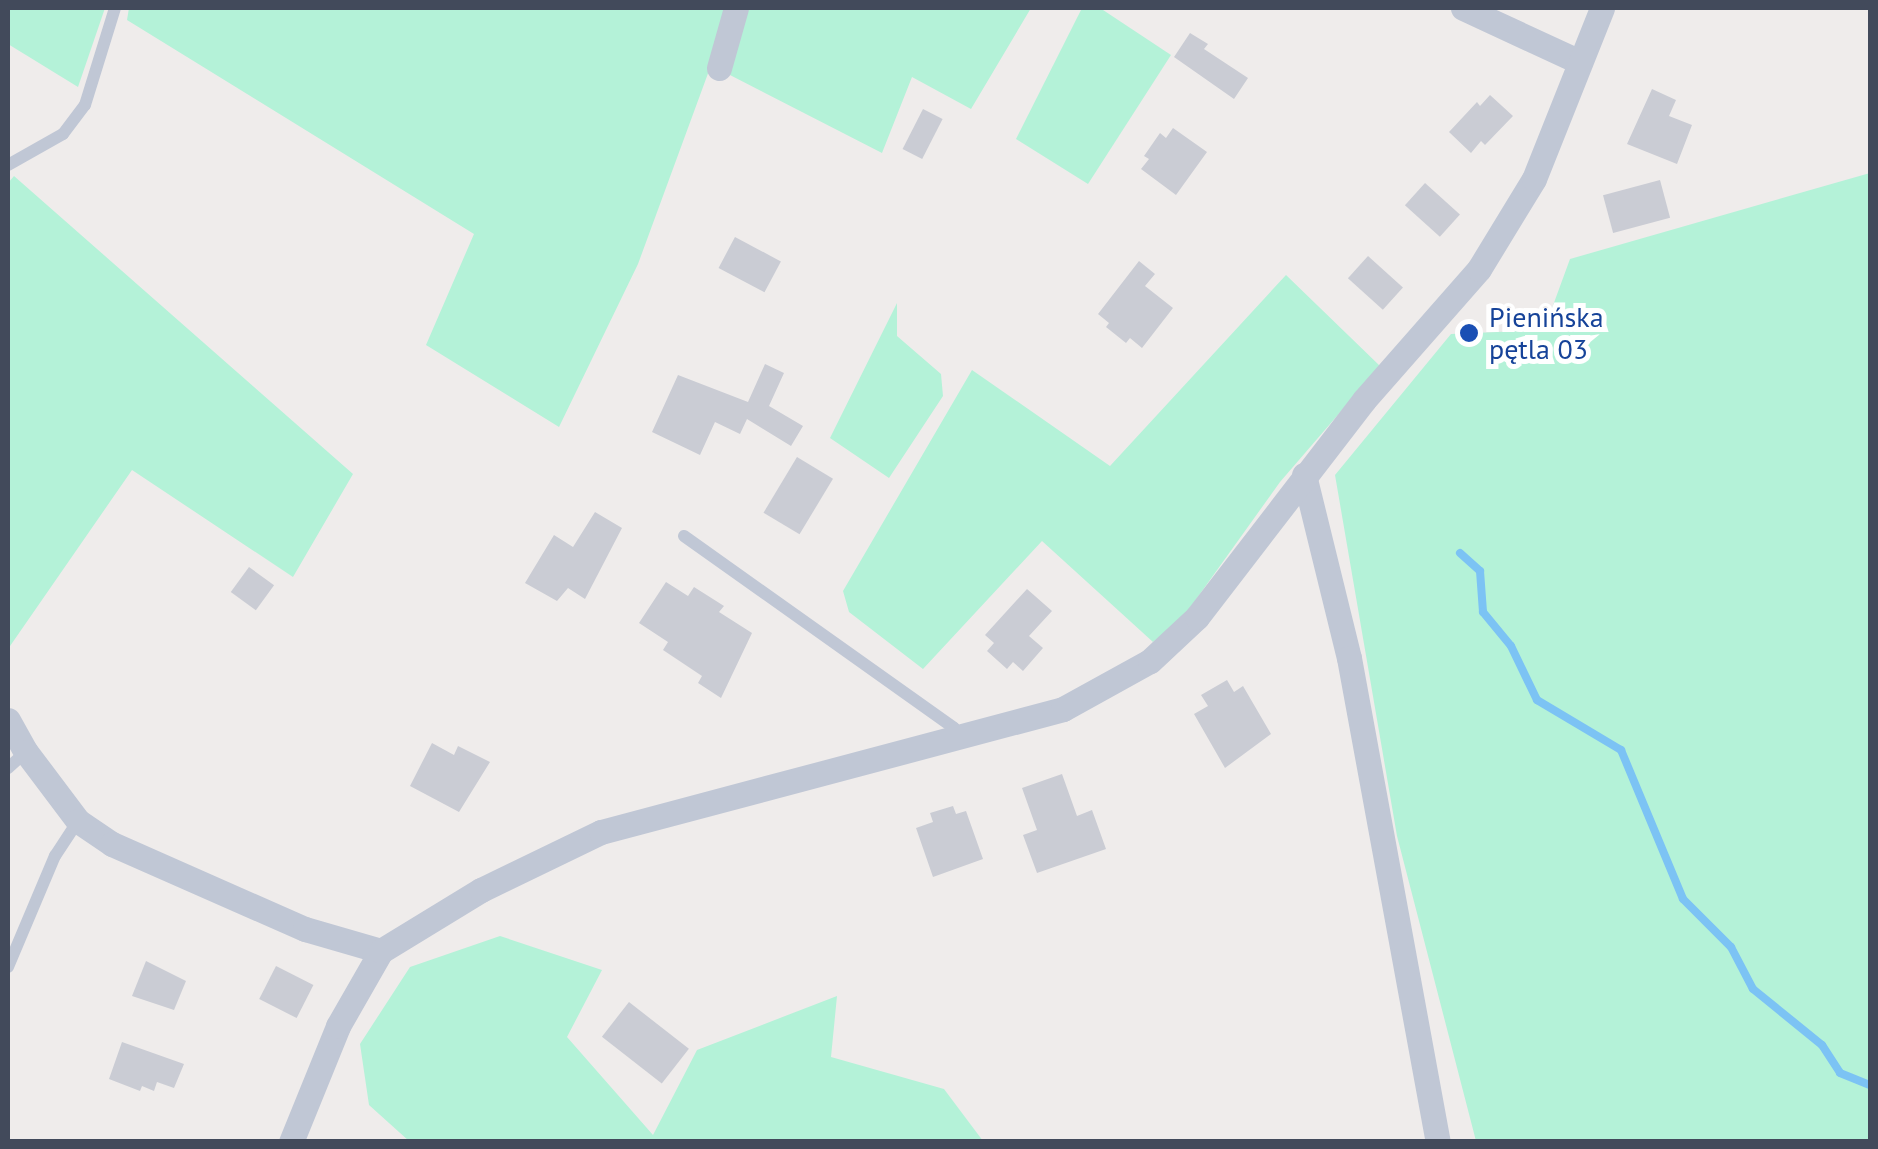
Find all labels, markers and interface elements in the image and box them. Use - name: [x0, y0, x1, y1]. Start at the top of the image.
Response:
- place label: Pienińska pętla 03: [1489, 300, 1604, 366]
- marker: Pienińska pętla 03: [1458, 322, 1480, 344]

